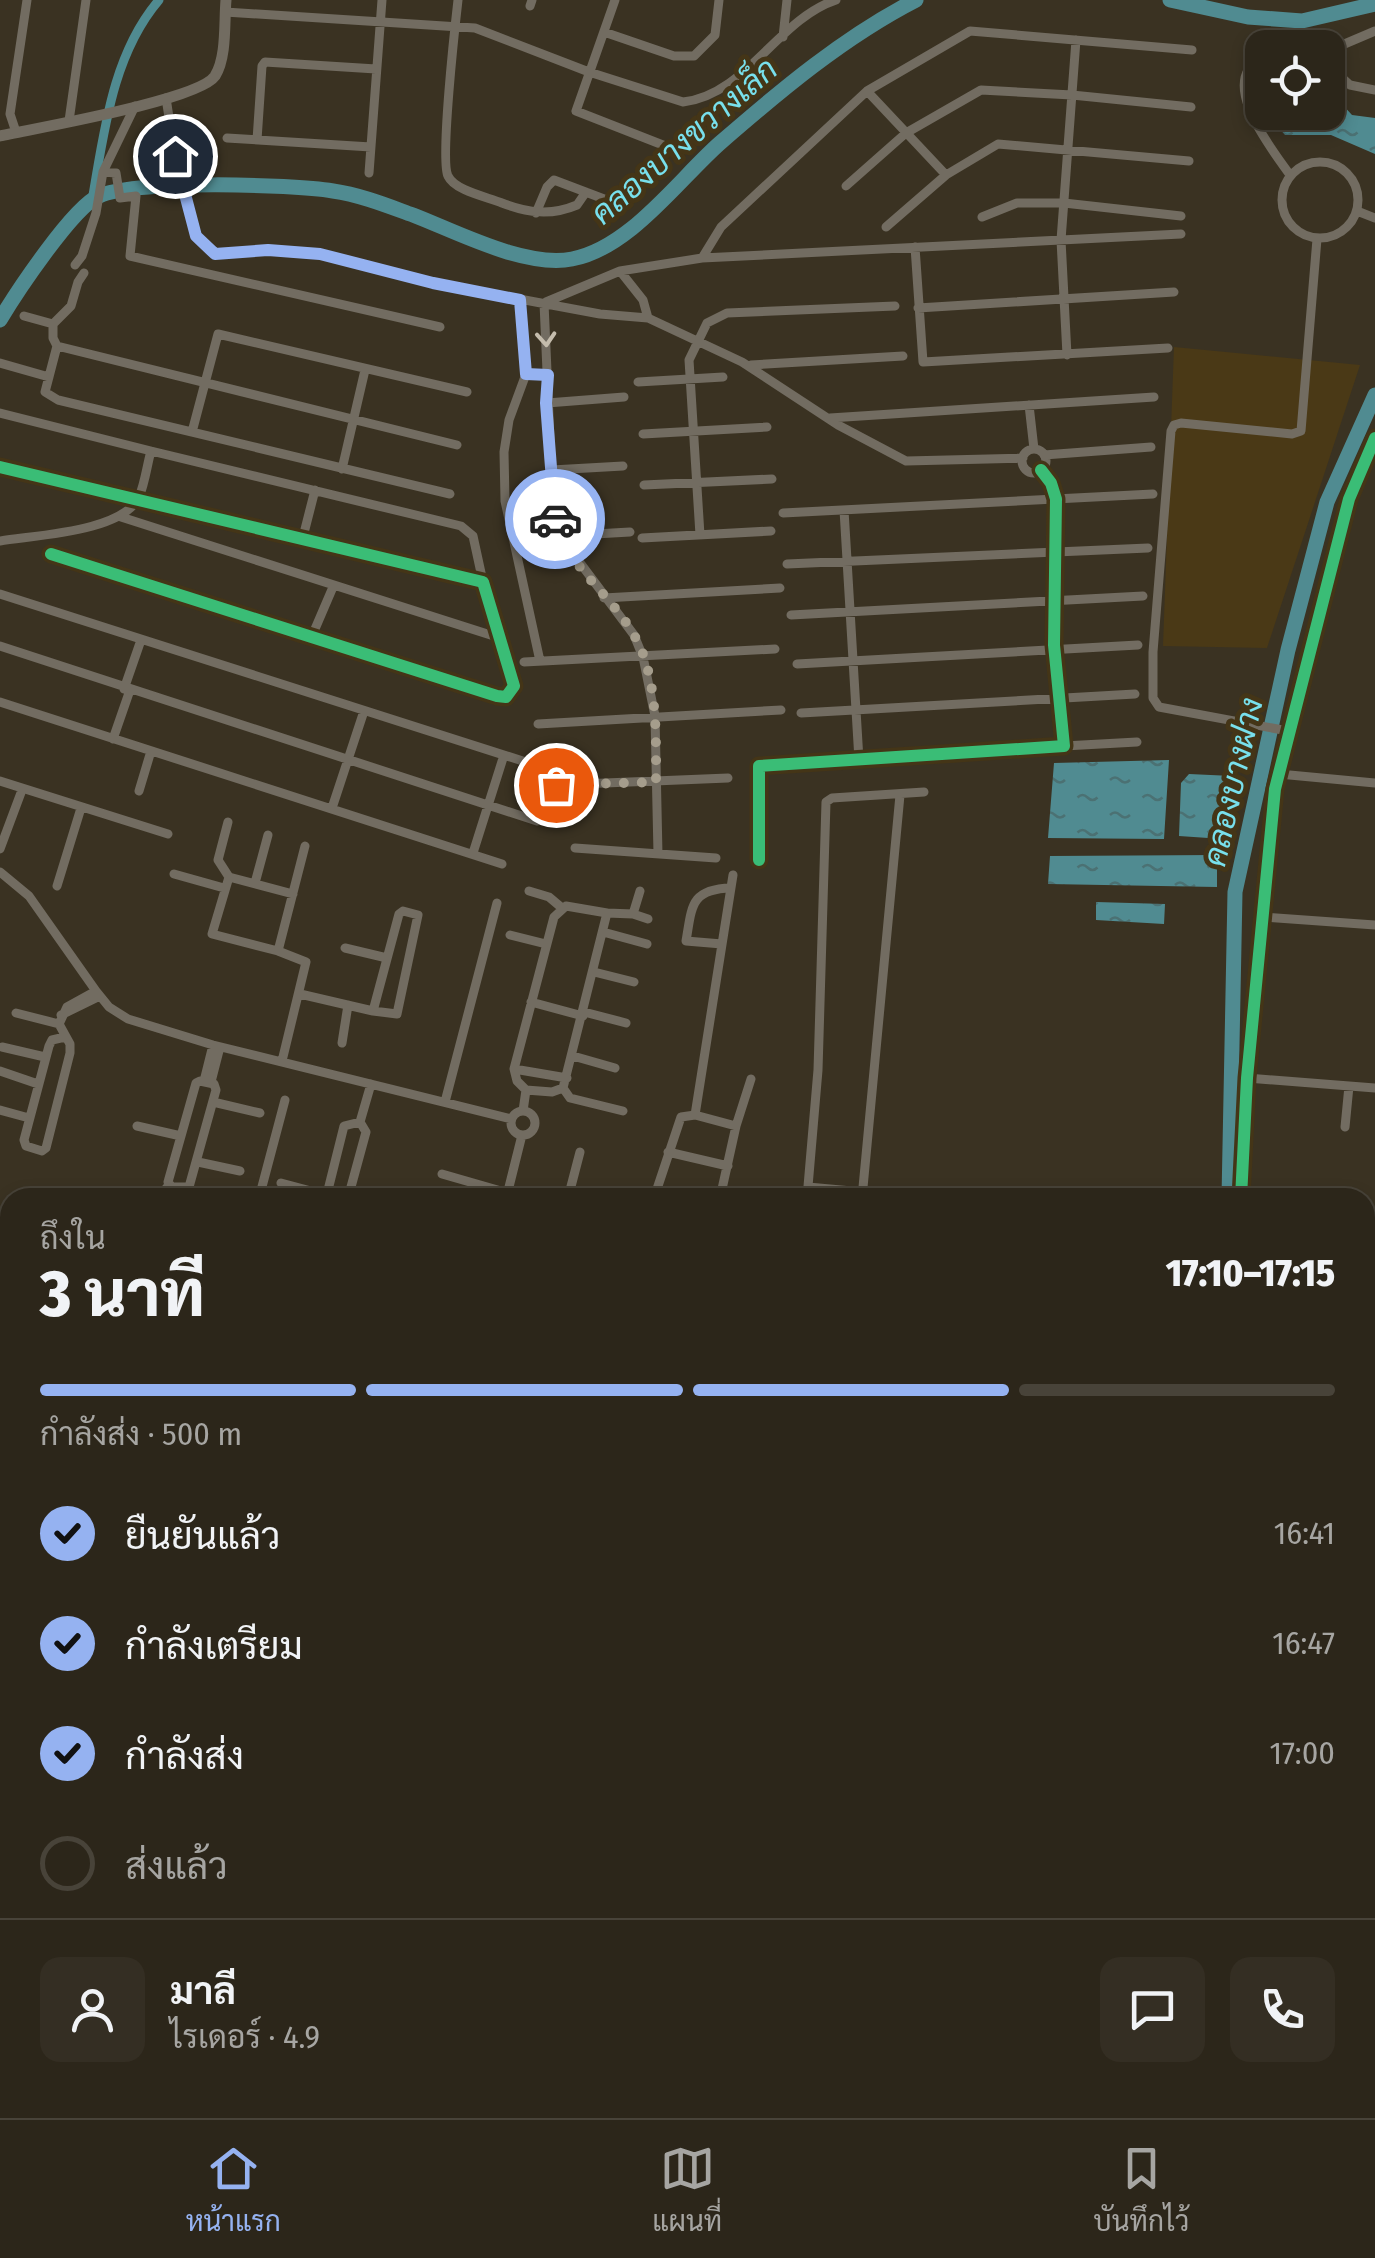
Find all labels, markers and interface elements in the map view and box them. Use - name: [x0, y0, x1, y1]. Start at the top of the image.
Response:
- map controls: [1245, 30, 1345, 130]
- button: locate: [1245, 30, 1345, 130]
- water label: คลองบางขวางเล็ก: [581, 47, 785, 232]
- pin: [133, 114, 218, 199]
- icon: home: [148, 129, 203, 184]
- one-way arrow: [535, 332, 556, 348]
- courier: [505, 469, 605, 569]
- icon: car: [528, 492, 583, 547]
- water label: คลองบางฝาง: [1195, 694, 1271, 870]
- pin: [514, 743, 599, 828]
- icon: bag: [529, 758, 584, 813]
- text: ถึงใน: [40, 1219, 106, 1257]
- text: 17:10–17:15: [1166, 1250, 1335, 1296]
- text: 3 นาที: [40, 1255, 205, 1333]
- text: กำลังส่ง · 500 m: [40, 1415, 242, 1453]
- icon: check: [40, 1506, 95, 1561]
- text: ยืนยันแล้ว: [125, 1513, 280, 1559]
- text: 16:41: [1274, 1514, 1335, 1552]
- icon: check: [40, 1616, 95, 1671]
- text: กำลังเตรียม: [125, 1623, 303, 1669]
- text: 16:47: [1272, 1624, 1335, 1662]
- icon: check: [40, 1726, 95, 1781]
- text: กำลังส่ง: [125, 1733, 244, 1779]
- text: 17:00: [1269, 1734, 1335, 1772]
- text: ส่งแล้ว: [125, 1843, 228, 1889]
- button: person: [40, 1957, 145, 2062]
- button: chat: [1100, 1957, 1205, 2062]
- button: phone: [1230, 1957, 1335, 2062]
- text: มาลี: [170, 1968, 236, 2014]
- text: ไรเดอร์ · 4.9: [170, 2018, 320, 2056]
- tab: หน้าแรก: [186, 2141, 281, 2238]
- tab: แผนที่: [652, 2141, 722, 2238]
- tab: บันทึกไว้: [1094, 2141, 1189, 2238]

